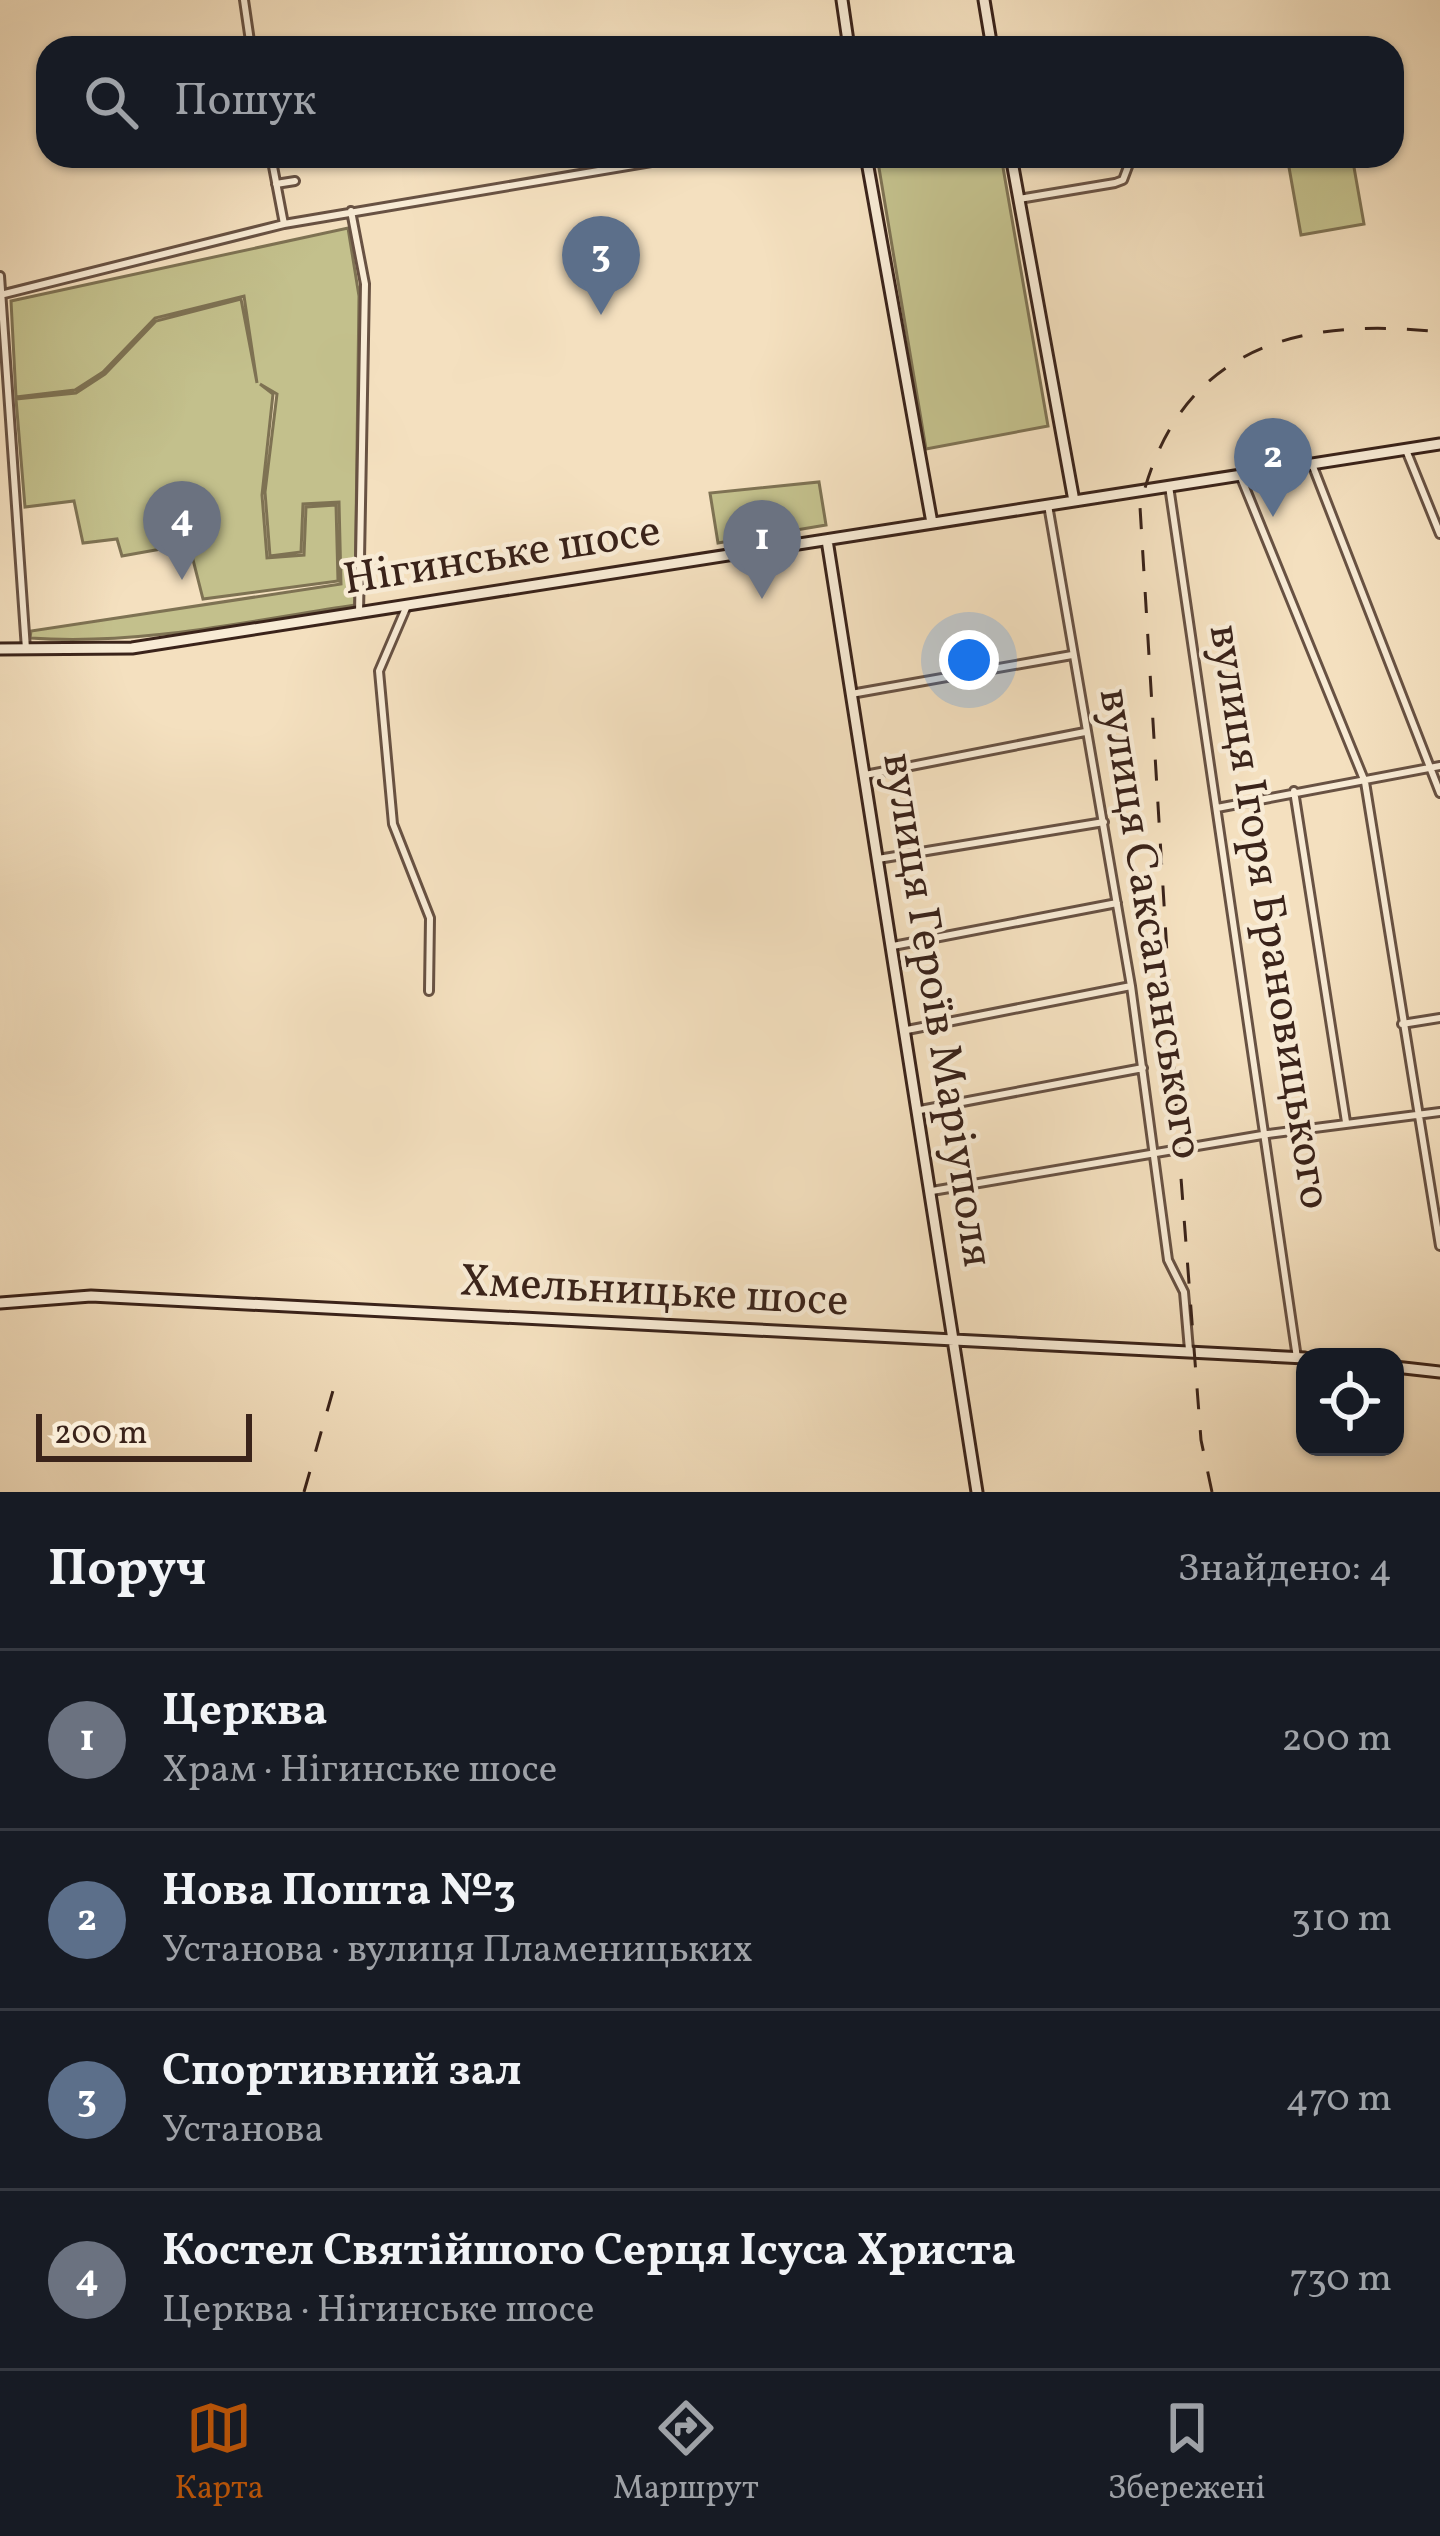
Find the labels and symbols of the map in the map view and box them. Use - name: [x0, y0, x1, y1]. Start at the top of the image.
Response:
- pin: 3: [562, 216, 640, 315]
- pin: 2: [1234, 418, 1312, 517]
- pin: 4: [143, 481, 221, 580]
- pin: 1: [723, 500, 801, 599]
- street label: Нігинське шосе: [339, 501, 665, 613]
- street label: вулиця Ігоря Брановицького: [1191, 620, 1345, 1214]
- your location: [939, 630, 999, 690]
- street label: вулиця Саксаганського: [1081, 684, 1217, 1164]
- street label: вулиця Героїв Маріуполя: [864, 748, 1008, 1272]
- street label: Хмельницьке шосе: [458, 1251, 850, 1335]
- scale bar: [36, 1408, 252, 1461]

